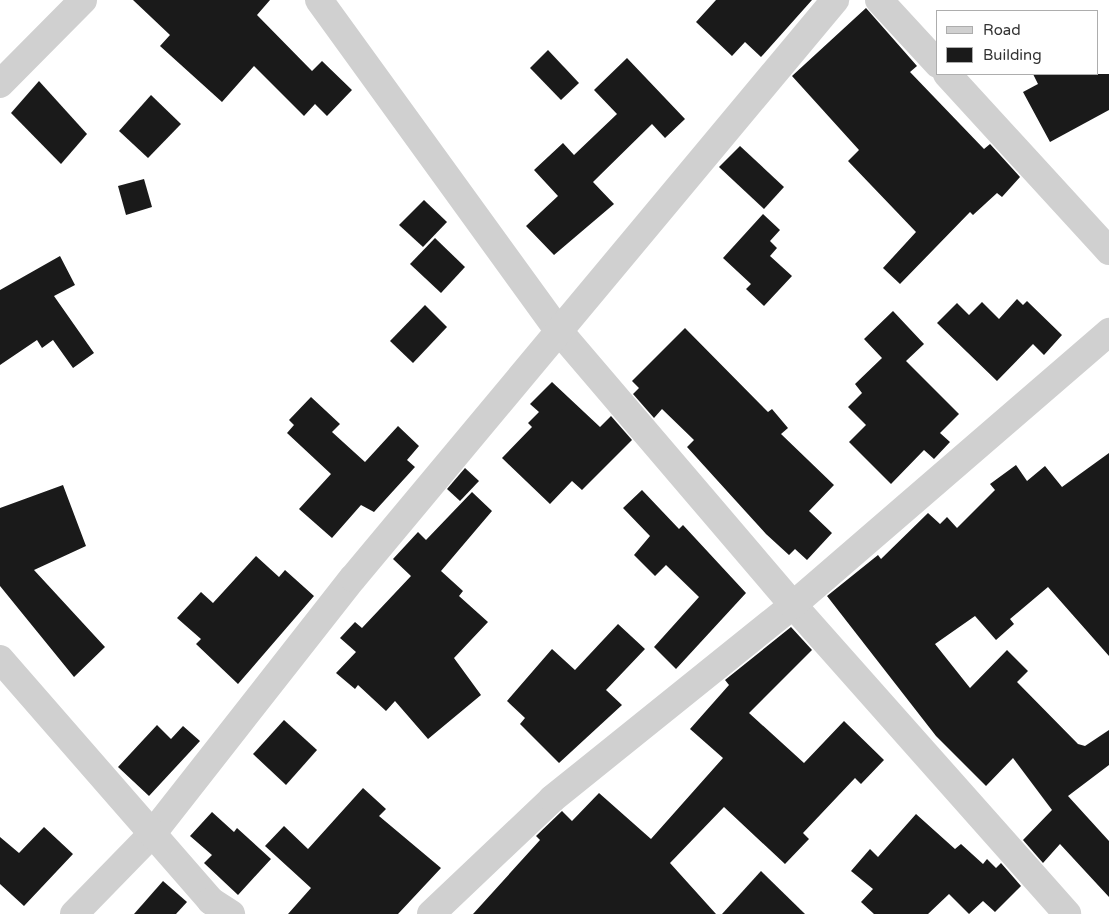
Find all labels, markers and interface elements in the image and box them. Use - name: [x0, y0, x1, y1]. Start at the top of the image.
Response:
- legend: [936, 10, 1099, 75]
- text: Road: [983, 21, 1021, 39]
- text: Building: [983, 46, 1042, 64]

